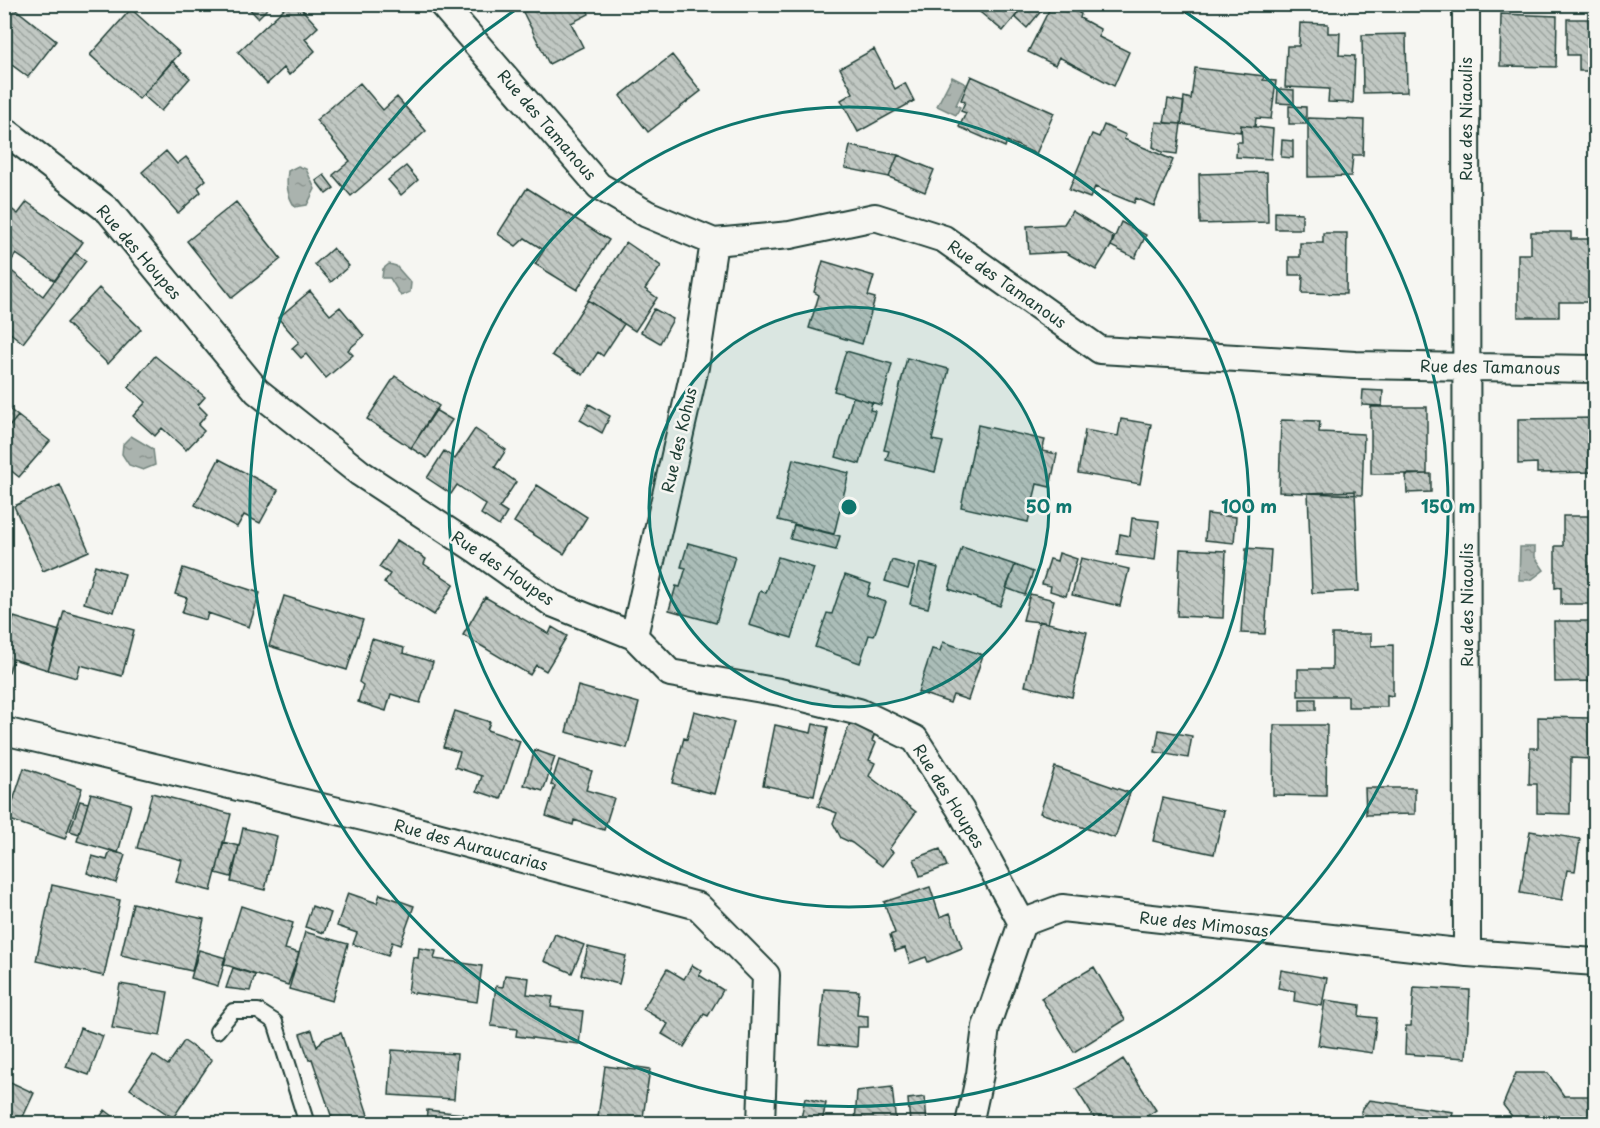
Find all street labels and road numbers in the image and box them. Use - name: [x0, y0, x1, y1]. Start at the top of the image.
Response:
- street label: Rue des Niaoulis: [1453, 57, 1477, 181]
- street label: Rue des Tamanous: [493, 64, 603, 185]
- street label: Rue des Houpes: [92, 199, 188, 304]
- street label: Rue des Tamanous: [943, 233, 1072, 333]
- street label: Rue des Tamanous: [1420, 353, 1560, 379]
- street label: Rue des Kohus: [654, 385, 702, 495]
- street label: Rue des Houpes: [448, 524, 560, 610]
- street label: Rue des Niaoulis: [1454, 543, 1478, 667]
- street label: Rue des Houpes: [908, 739, 992, 852]
- street label: Rue des Auraucarias: [392, 812, 551, 876]
- street label: Rue des Mimosas: [1138, 904, 1270, 942]

